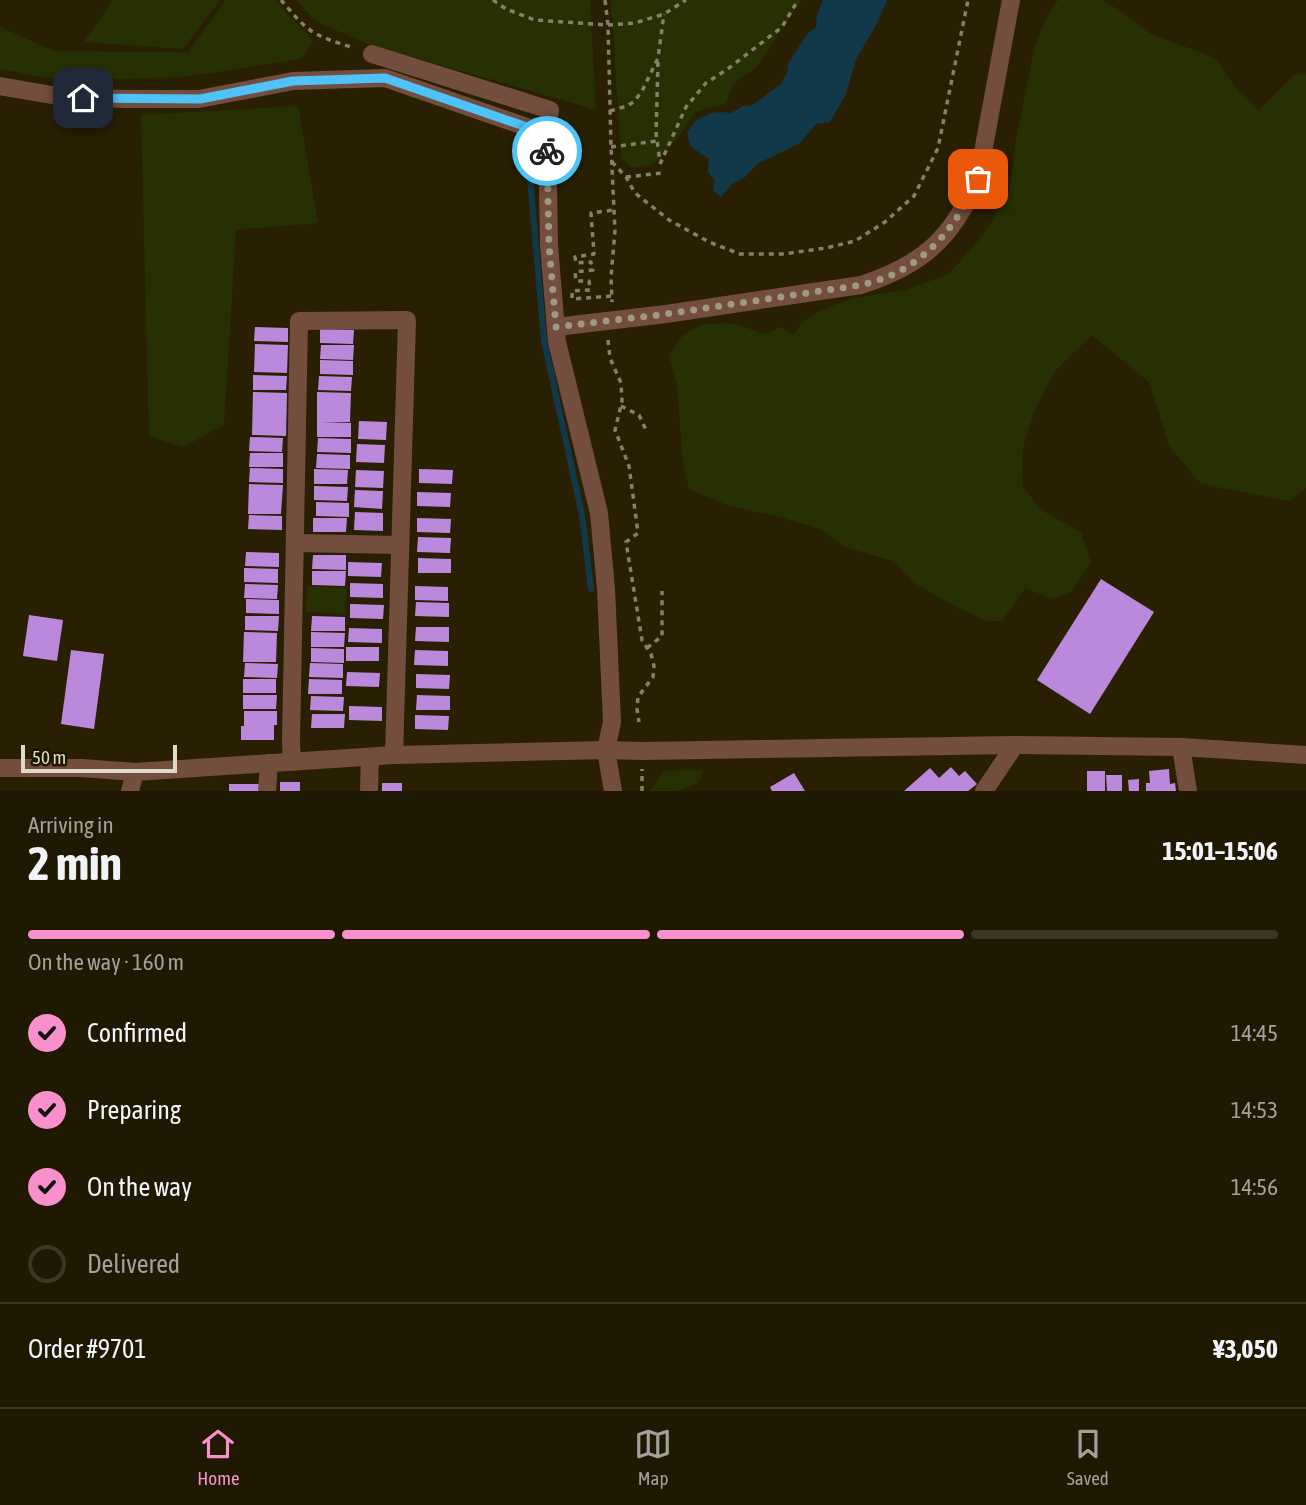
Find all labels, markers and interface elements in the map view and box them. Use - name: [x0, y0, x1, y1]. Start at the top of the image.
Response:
- pin: [53, 68, 113, 128]
- icon: home: [64, 79, 102, 117]
- courier: [512, 116, 582, 186]
- icon: bike: [528, 132, 566, 170]
- pin: [948, 149, 1008, 209]
- icon: bag: [959, 160, 997, 198]
- scale bar: [21, 742, 177, 774]
- text: 50 m: [32, 746, 66, 768]
- text: Arriving in: [28, 812, 114, 838]
- text: 15:01–15:06: [1162, 836, 1278, 866]
- text: 2 min: [28, 837, 122, 890]
- text: On the way · 160 m: [28, 949, 184, 975]
- icon: check: [28, 1014, 66, 1052]
- text: Confirmed: [87, 1018, 187, 1048]
- text: 14:45: [1231, 1020, 1278, 1046]
- icon: check: [28, 1091, 66, 1129]
- text: Preparing: [87, 1095, 181, 1125]
- text: 14:53: [1231, 1097, 1278, 1123]
- icon: check: [28, 1168, 66, 1206]
- text: On the way: [87, 1172, 192, 1202]
- text: 14:56: [1231, 1174, 1278, 1200]
- text: Delivered: [87, 1249, 180, 1279]
- text: Order #9701: [28, 1334, 147, 1364]
- text: ¥3,050: [1213, 1334, 1278, 1364]
- tab: Home: [197, 1425, 240, 1489]
- tab: Map: [634, 1425, 672, 1489]
- tab: Saved: [1067, 1425, 1109, 1489]

